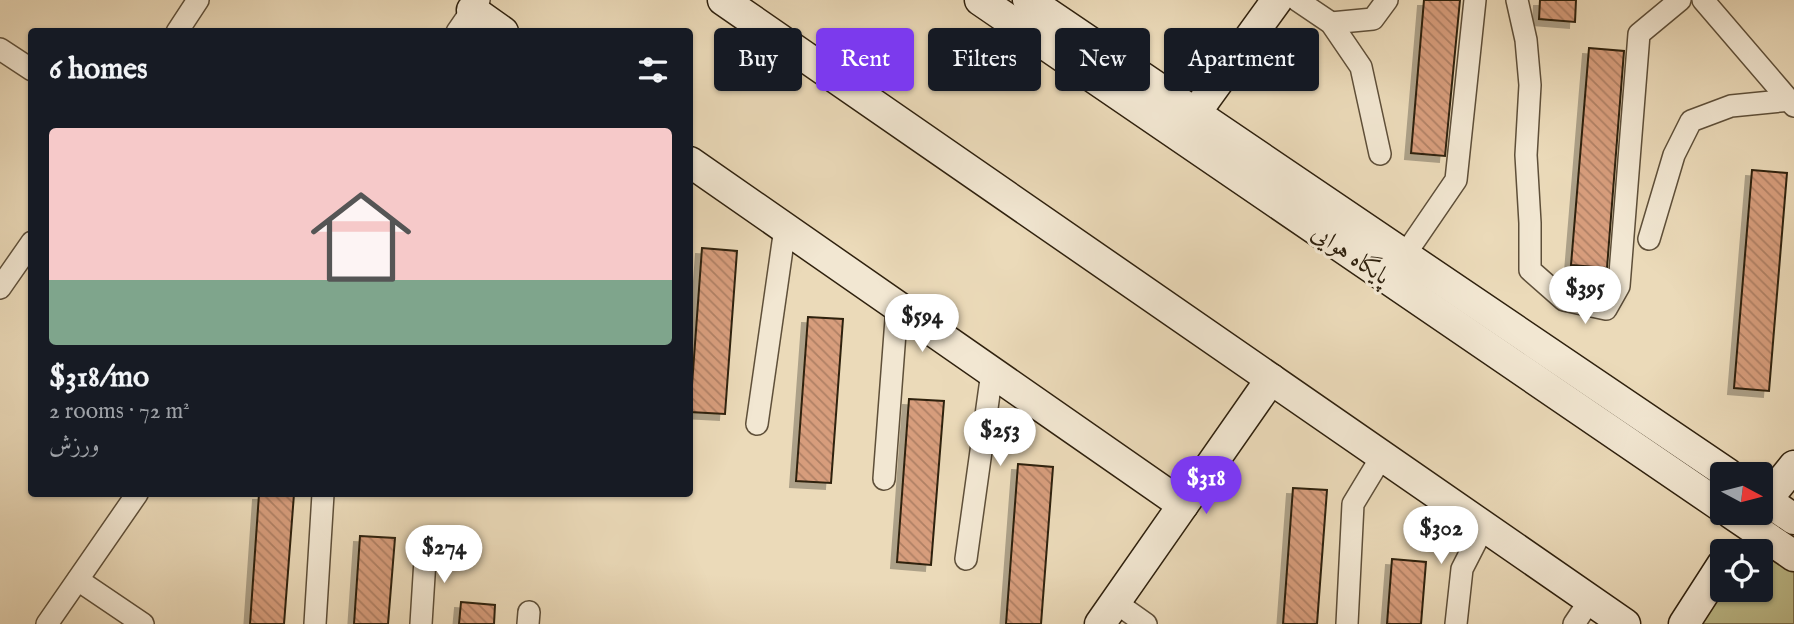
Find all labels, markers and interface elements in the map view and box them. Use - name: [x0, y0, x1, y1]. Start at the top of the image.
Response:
- chip: Buy: [714, 28, 802, 91]
- chip: Rent: [816, 28, 914, 91]
- chip: Filters: [928, 28, 1041, 91]
- chip: New: [1055, 28, 1150, 91]
- chip: Apartment: [1164, 28, 1319, 91]
- text: 6 homes: [49, 51, 148, 89]
- icon: filters: [634, 51, 672, 89]
- icon: home: [298, 174, 424, 300]
- street label: پایگاه هوایی: [1305, 217, 1397, 293]
- pin: $395: [1544, 266, 1626, 326]
- text: $395: [1565, 274, 1605, 303]
- pin: $594: [881, 294, 963, 354]
- text: $594: [901, 302, 943, 331]
- text: $318/mo: [49, 359, 149, 397]
- text: 2 rooms · 72 m²: [49, 397, 190, 426]
- pin: $253: [959, 408, 1041, 468]
- text: $253: [980, 416, 1020, 445]
- text: ورزش: [49, 431, 99, 460]
- pin: $318: [1165, 456, 1247, 516]
- north arrow: [1710, 462, 1773, 525]
- map controls: [1710, 462, 1773, 602]
- text: $318: [1187, 464, 1225, 493]
- pin: $302: [1400, 506, 1482, 566]
- text: $302: [1419, 514, 1463, 543]
- pin: $274: [403, 526, 485, 585]
- text: $274: [421, 533, 467, 562]
- button: locate: [1710, 539, 1773, 602]

